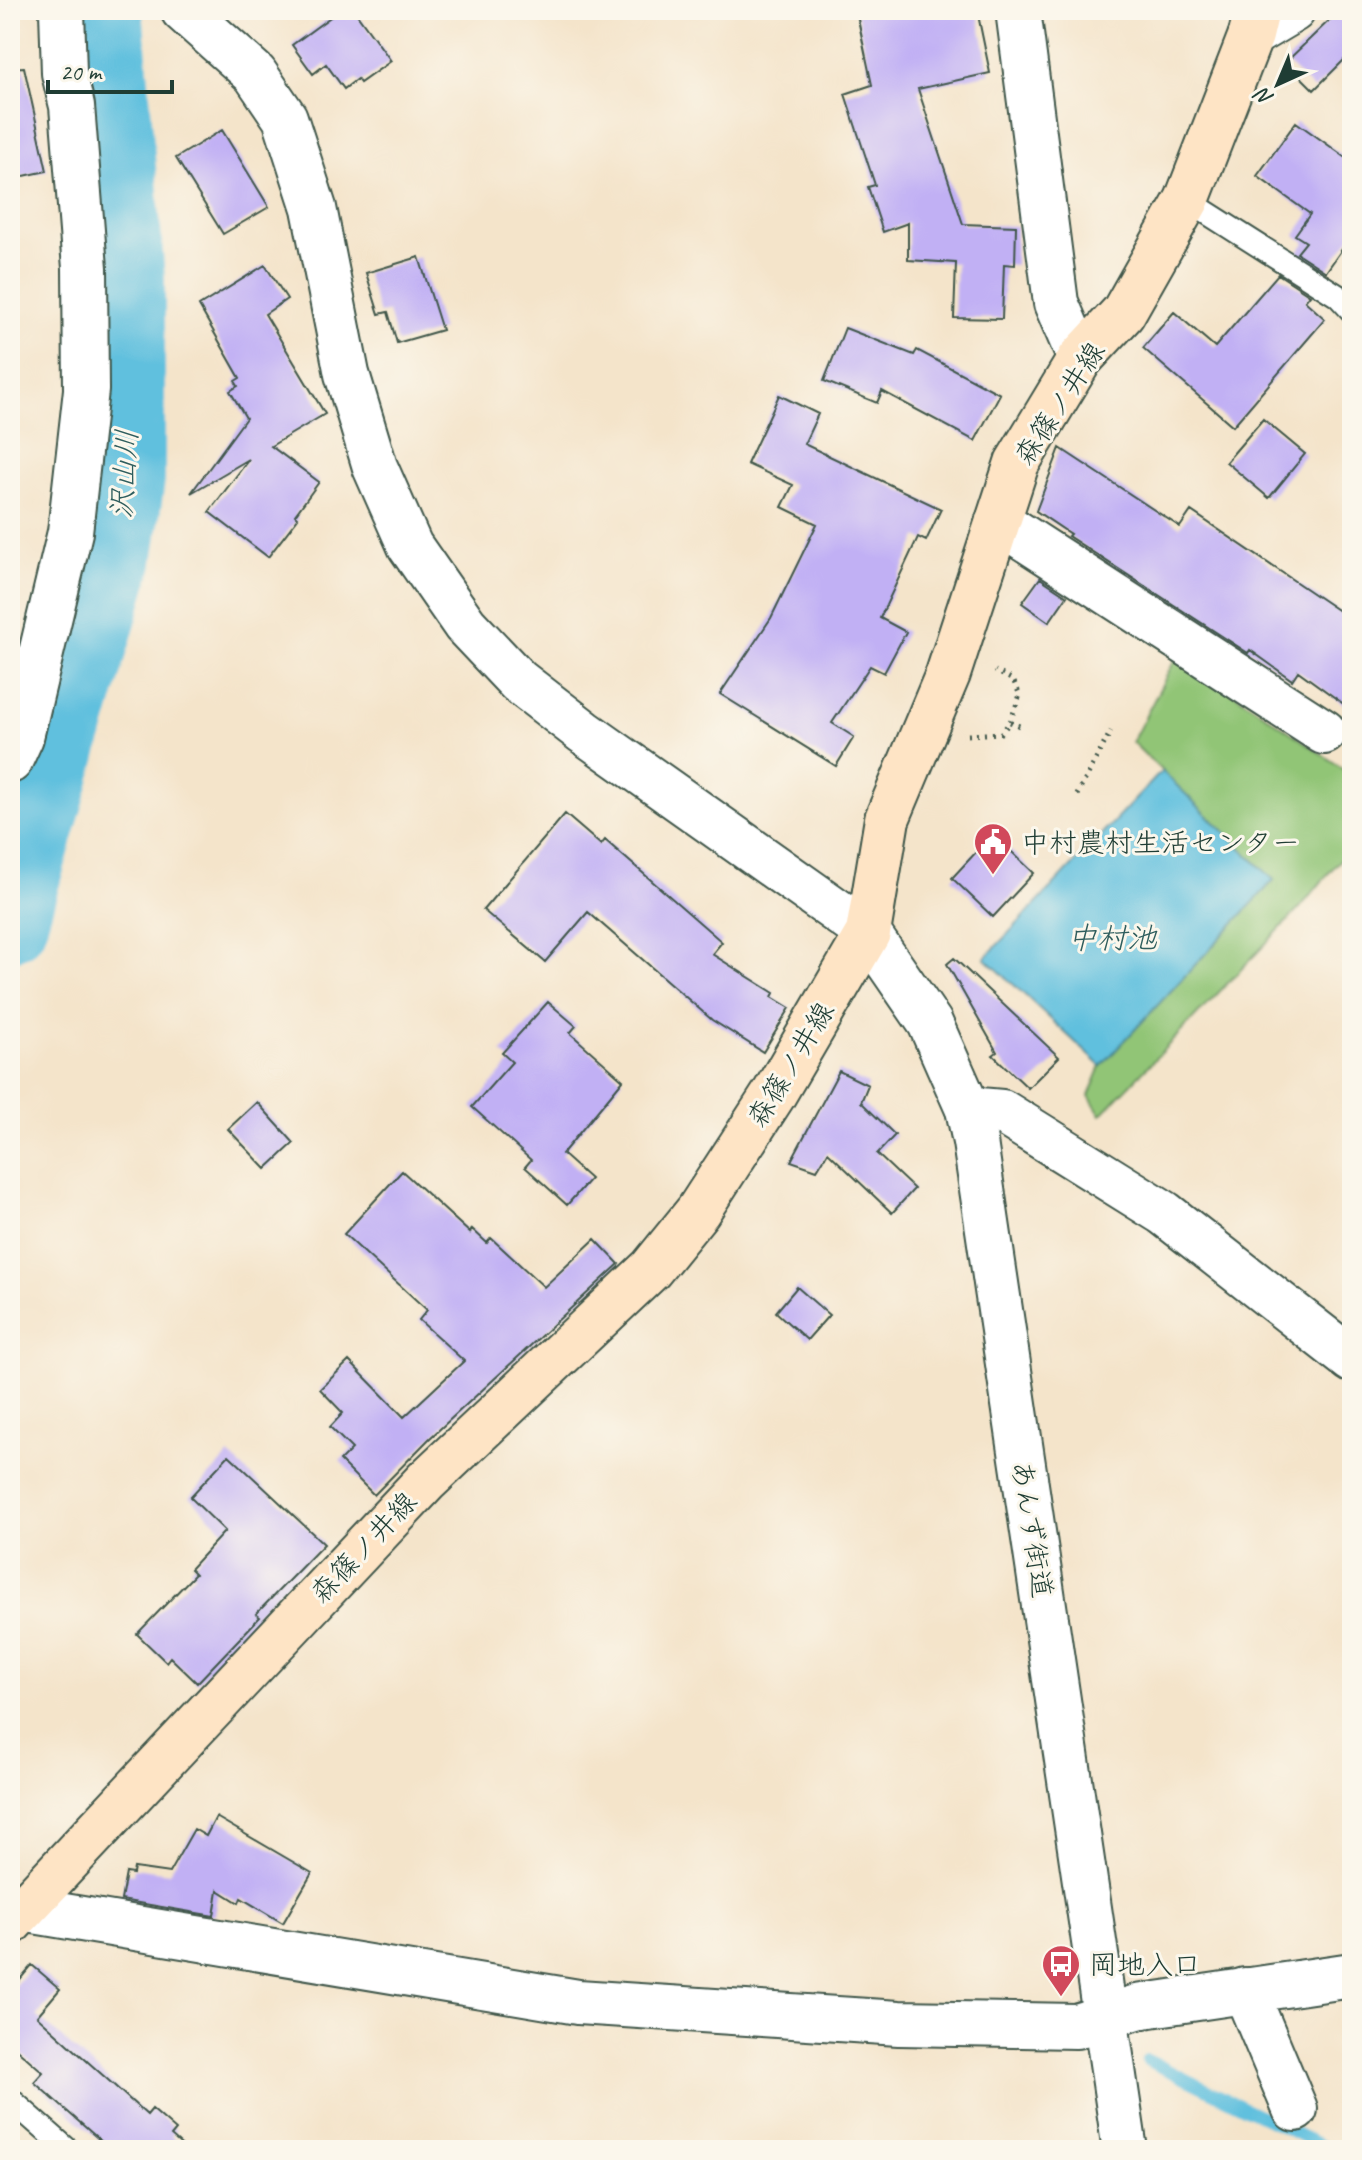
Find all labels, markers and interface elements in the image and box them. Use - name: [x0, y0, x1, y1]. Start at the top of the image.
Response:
- scale bar: [48, 44, 172, 94]
- north arrow: [1238, 44, 1318, 124]
- text: 20 m: [60, 57, 103, 87]
- text: N: [1248, 81, 1279, 112]
- street label: 森篠ノ井線: [1007, 335, 1112, 472]
- water label: 沢山川: [102, 428, 146, 520]
- public building icon: 中村農村生活センター: [972, 821, 1014, 876]
- place label: 中村農村生活センター: [1021, 825, 1300, 860]
- water label: 中村池: [1067, 919, 1158, 957]
- street label: 森篠ノ井線: [739, 995, 841, 1133]
- street label: あんず街道: [1004, 1458, 1061, 1600]
- street label: 森篠ノ井線: [303, 1484, 424, 1610]
- bus stop icon: 岡地入口: [1040, 1943, 1082, 1998]
- place label: 岡地入口: [1089, 1947, 1201, 1982]

